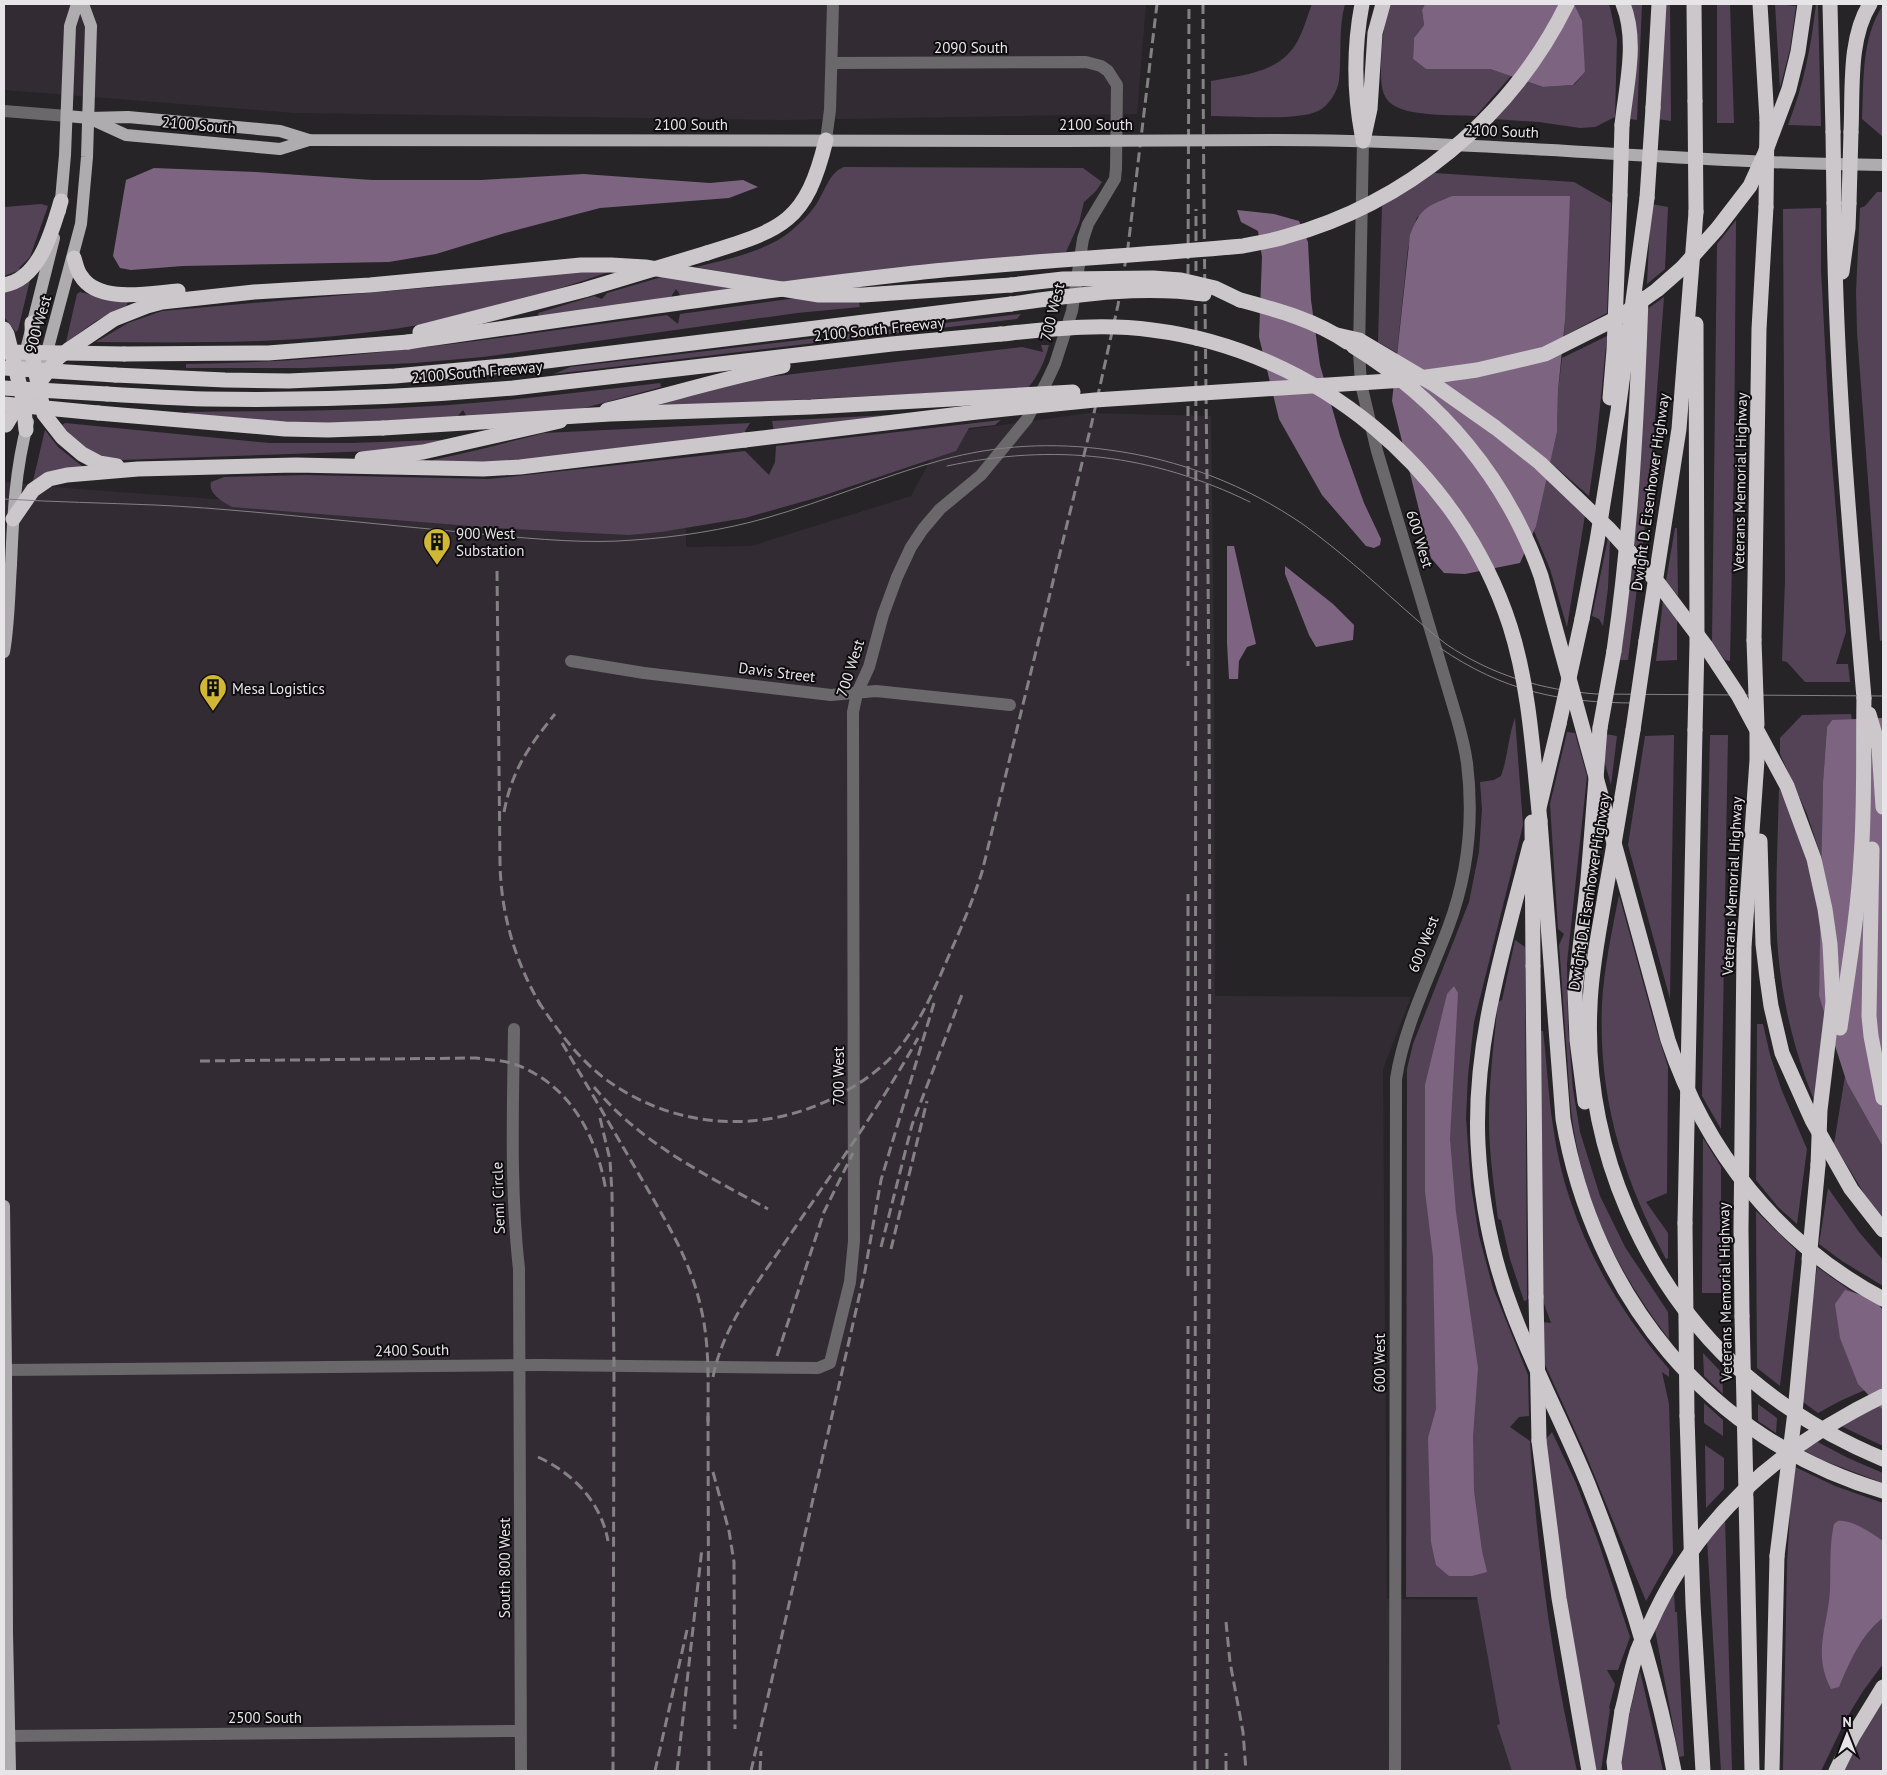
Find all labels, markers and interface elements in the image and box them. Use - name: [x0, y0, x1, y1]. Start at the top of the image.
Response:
- street label: 2090 South: [934, 38, 1008, 57]
- street label: 2100 South: [161, 112, 237, 138]
- street label: 2100 South: [654, 115, 728, 134]
- street label: 2100 South: [1059, 115, 1133, 134]
- street label: 2100 South: [1465, 120, 1539, 142]
- street label: 700 West: [1036, 281, 1068, 343]
- street label: 900 West: [21, 293, 55, 355]
- street label: 2100 South Freeway: [813, 313, 945, 345]
- street label: 2100 South Freeway: [411, 357, 543, 387]
- street label: Dwight D. Eisenhower Highway: [1627, 392, 1673, 592]
- street label: Veterans Memorial Highway: [1729, 392, 1751, 573]
- street label: 600 West: [1402, 508, 1438, 570]
- place label: 900 West Substation: [456, 524, 524, 560]
- building icon: 900 West Substation: [422, 527, 452, 566]
- street label: 700 West: [832, 637, 868, 699]
- street label: Davis Street: [738, 658, 816, 686]
- building icon: Mesa Logistics: [198, 673, 228, 712]
- place label: Mesa Logistics: [232, 679, 325, 698]
- street label: Dwight D. Eisenhower Highway: [1564, 792, 1614, 992]
- street label: Veterans Memorial Highway: [1718, 796, 1746, 977]
- street label: 600 West: [1404, 913, 1442, 975]
- street label: 700 West: [829, 1046, 848, 1106]
- street label: Semi Circle: [487, 1162, 509, 1234]
- street label: Veterans Memorial Highway: [1714, 1202, 1736, 1383]
- street label: 600 West: [1370, 1333, 1389, 1393]
- street label: 2400 South: [375, 1340, 449, 1360]
- street label: South 800 West: [495, 1518, 514, 1618]
- street label: 2500 South: [228, 1708, 302, 1727]
- north arrow: [1822, 1710, 1872, 1760]
- text: N: [1842, 1713, 1852, 1731]

